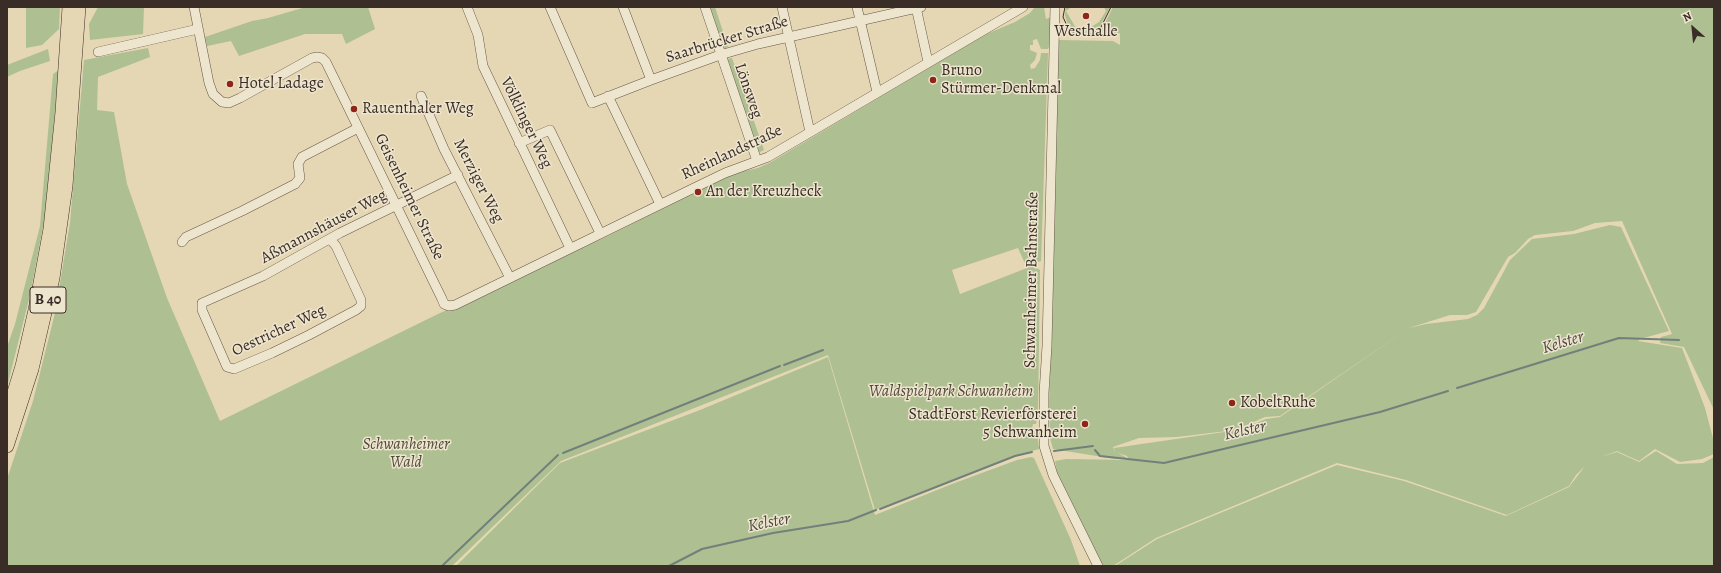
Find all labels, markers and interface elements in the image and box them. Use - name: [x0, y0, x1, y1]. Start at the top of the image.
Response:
- north arrow: [1673, 8, 1713, 48]
- text: N: [1680, 8, 1694, 25]
- marker: Westhalle: [1081, 11, 1091, 21]
- street label: Saarbrücker Straße: [664, 12, 790, 68]
- place label: Westhalle: [1054, 22, 1118, 42]
- street label: Lönsweg: [730, 61, 766, 121]
- place label: Bruno Stürmer-Denkmal: [941, 61, 1061, 99]
- place label: Hotel Ladage: [238, 74, 324, 94]
- street label: Völklinger Weg: [496, 74, 556, 172]
- marker: Bruno Stürmer-Denkmal: [928, 75, 938, 85]
- marker: Hotel Ladage: [225, 79, 235, 89]
- place label: Rauenthaler Weg: [362, 99, 474, 119]
- marker: Rauenthaler Weg: [349, 104, 359, 114]
- street label: Rheinlandstraße: [679, 121, 785, 185]
- street label: Geisenheimer Straße: [370, 131, 448, 263]
- street label: Merziger Weg: [449, 136, 507, 226]
- place label: An der Kreuzheck: [706, 182, 822, 202]
- street label: Aßmannshäuser Weg: [258, 186, 390, 268]
- marker: An der Kreuzheck: [693, 187, 703, 197]
- street label: Schwanheimer Bahnstraße: [1021, 192, 1043, 368]
- road number: B 40: [30, 287, 66, 313]
- street label: Oestricher Weg: [229, 301, 329, 361]
- water label: Kelster: [1540, 327, 1586, 359]
- park label: Waldspielpark Schwanheim: [869, 382, 1033, 402]
- place label: KobeltRuhe: [1240, 393, 1316, 413]
- marker: KobeltRuhe: [1227, 398, 1237, 408]
- place label: StadtForst Revierförsterei 5 Schwanheim: [908, 405, 1077, 443]
- water label: Kelster: [1222, 416, 1268, 446]
- marker: StadtForst Revierförsterei 5 Schwanheim: [1080, 419, 1090, 429]
- park label: Schwanheimer Wald: [362, 435, 450, 473]
- water label: Kelster: [746, 509, 792, 537]

